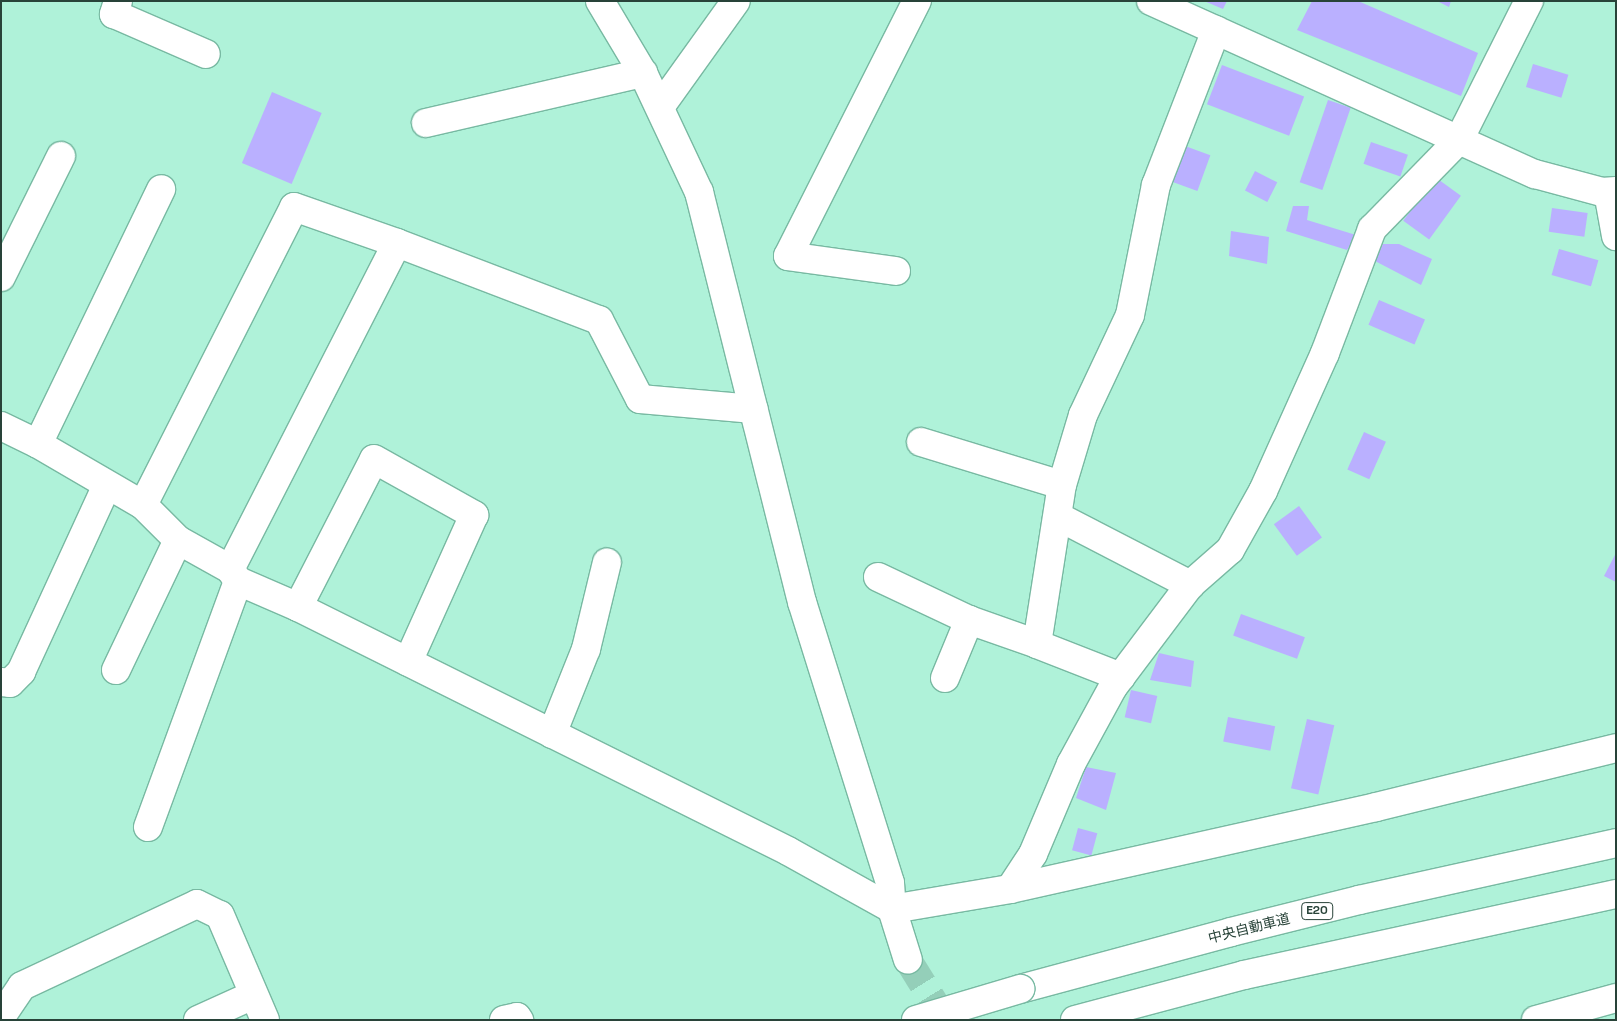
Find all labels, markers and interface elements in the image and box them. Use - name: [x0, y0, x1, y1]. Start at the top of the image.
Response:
- road number: E20: [1301, 901, 1333, 920]
- street label: 中央自動車道: [1206, 910, 1292, 946]

